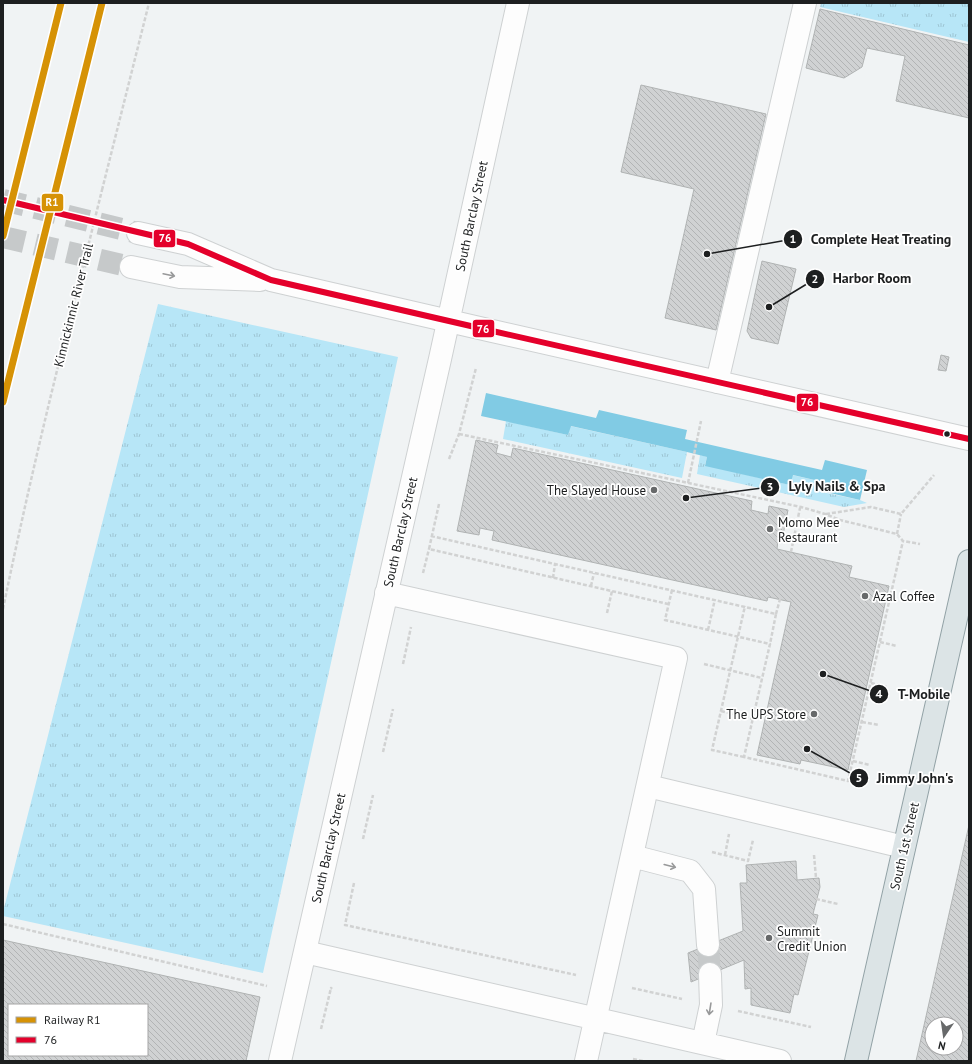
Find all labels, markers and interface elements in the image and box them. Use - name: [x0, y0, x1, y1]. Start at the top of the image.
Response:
- street label: South Barclay Street: [451, 159, 492, 273]
- line badge: R1: [41, 193, 64, 212]
- text: R1: [46, 195, 58, 209]
- callout: Complete Heat Treating: [783, 226, 960, 252]
- line badge: 76: [153, 229, 176, 248]
- text: Complete Heat Treating: [811, 230, 951, 248]
- text: 76: [159, 231, 171, 245]
- text: 1: [790, 231, 796, 246]
- street label: Kinnickinnic River Trail: [50, 241, 97, 369]
- callout: Harbor Room: [805, 266, 920, 292]
- text: Harbor Room: [833, 269, 911, 287]
- one-way arrow: [162, 271, 175, 279]
- text: 2: [812, 271, 818, 286]
- line badge: 76: [472, 319, 495, 338]
- text: 76: [477, 322, 489, 336]
- line badge: 76: [796, 393, 819, 412]
- text: 76: [801, 395, 813, 409]
- unlabelled marker: [942, 429, 952, 439]
- callout: Lyly Nails & Spa: [760, 474, 894, 500]
- street label: South Barclay Street: [380, 475, 422, 589]
- text: Lyly Nails & Spa: [789, 477, 885, 495]
- text: 3: [767, 479, 773, 494]
- place label: The Slayed House: [547, 482, 646, 499]
- marker: The Slayed House: [649, 485, 659, 495]
- place label: Momo Mee Restaurant: [778, 514, 840, 546]
- marker: Momo Mee Restaurant: [765, 524, 775, 534]
- place label: Azal Coffee: [873, 588, 935, 605]
- marker: Azal Coffee: [860, 591, 870, 601]
- callout: T-Mobile: [869, 681, 958, 707]
- text: T-Mobile: [898, 685, 950, 703]
- text: 4: [876, 686, 883, 701]
- place label: The UPS Store: [726, 706, 806, 723]
- marker: The UPS Store: [809, 709, 819, 719]
- callout: Jimmy John's: [849, 765, 962, 791]
- text: Jimmy John's: [876, 769, 953, 787]
- text: 5: [856, 770, 862, 785]
- street label: South Barclay Street: [308, 791, 350, 905]
- street label: South 1st Street: [886, 800, 923, 892]
- one-way arrow: [663, 862, 676, 870]
- place label: Summit Credit Union: [777, 923, 847, 955]
- marker: Summit Credit Union: [764, 933, 774, 943]
- one-way arrow: [706, 1002, 714, 1015]
- legend: [8, 1004, 148, 1056]
- text: Railway R1: [44, 1012, 101, 1027]
- north arrow: [924, 1016, 964, 1056]
- text: 76: [44, 1032, 57, 1047]
- text: N: [937, 1038, 947, 1053]

